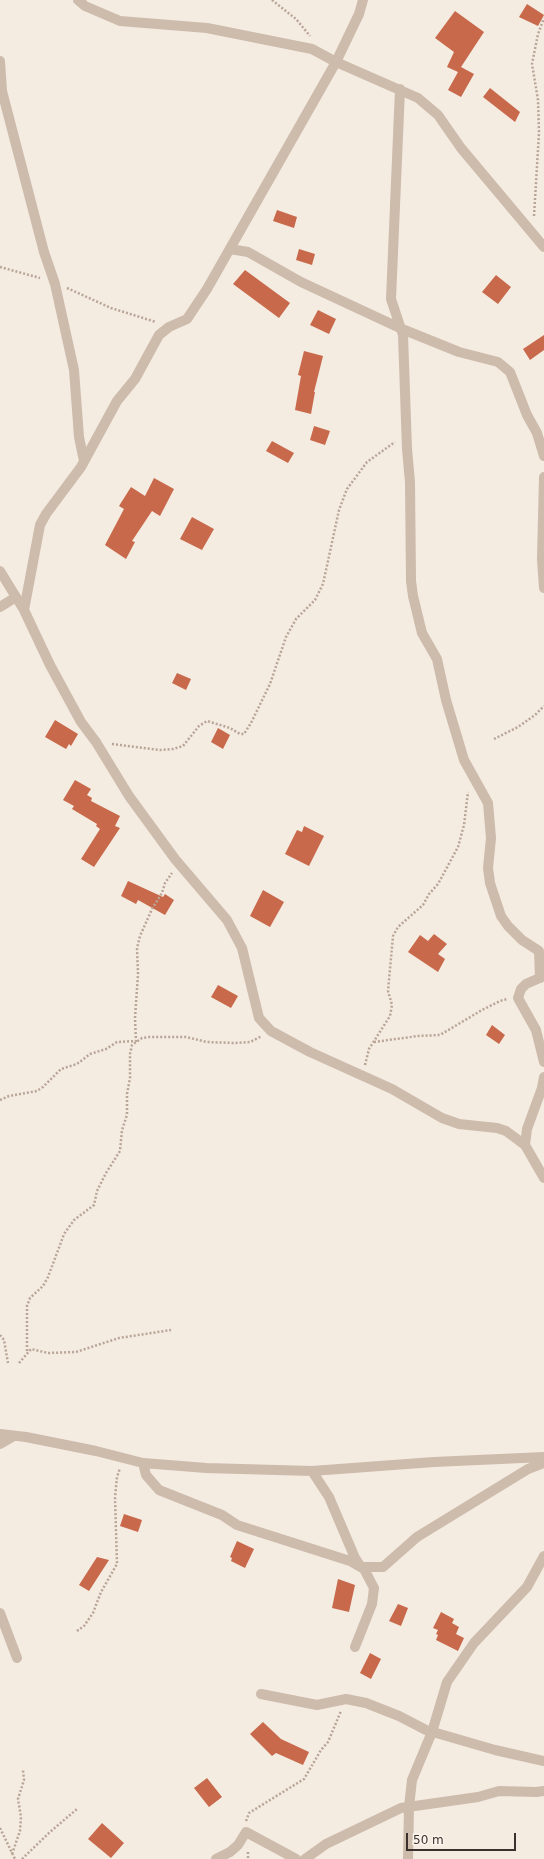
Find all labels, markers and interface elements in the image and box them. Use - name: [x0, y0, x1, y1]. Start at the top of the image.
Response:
- scale bar: [408, 1825, 518, 1851]
- text: 50 m: [413, 1833, 444, 1847]

